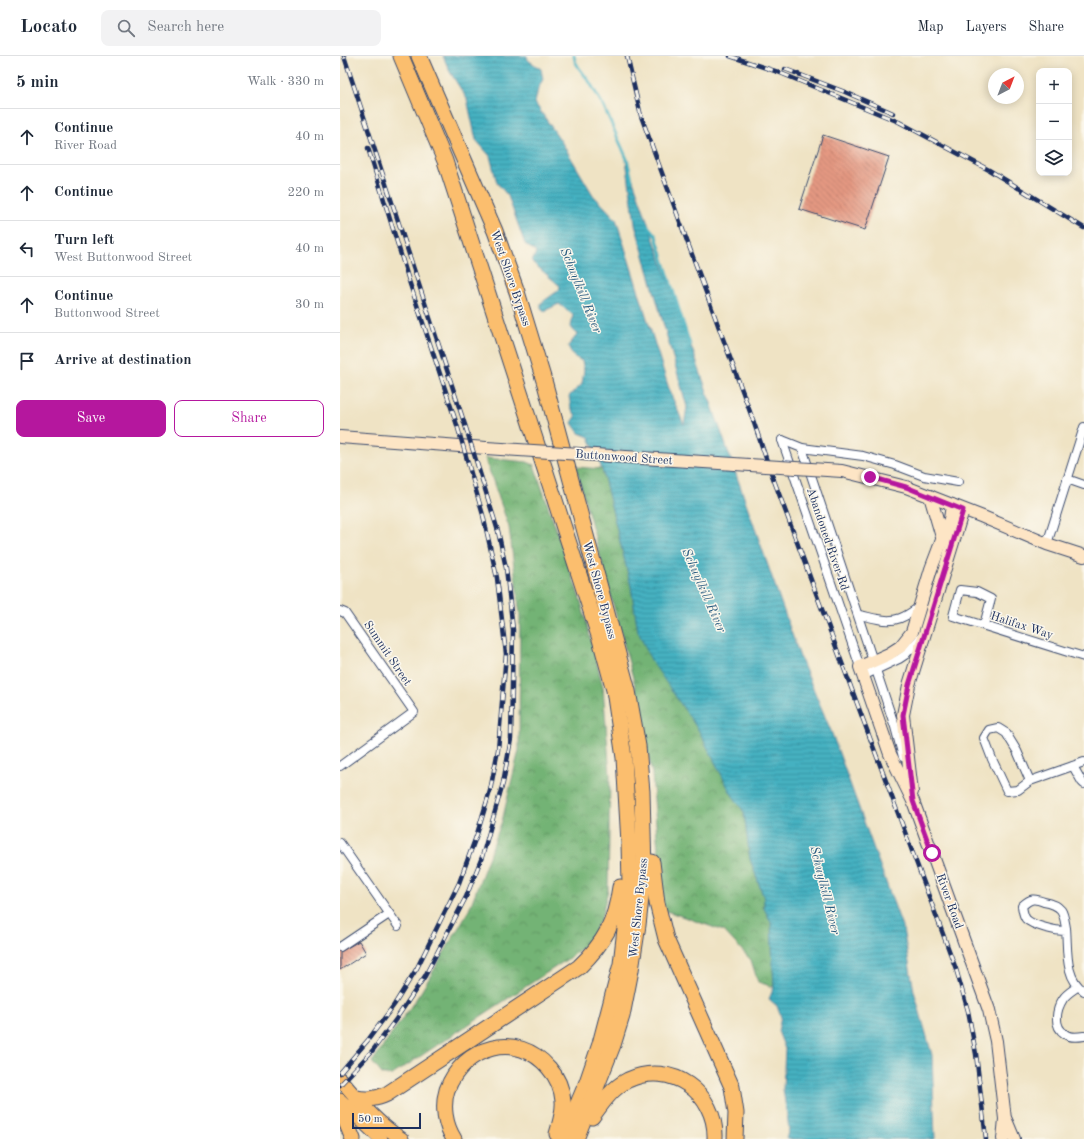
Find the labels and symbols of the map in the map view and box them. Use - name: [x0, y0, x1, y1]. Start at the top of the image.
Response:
- north arrow: [988, 68, 1024, 104]
- street label: West Shore Bypass: [488, 229, 532, 328]
- water label: Schuylkill River: [558, 246, 604, 335]
- street label: Buttonwood Street: [575, 449, 673, 467]
- route end: [861, 468, 879, 486]
- street label: Abandoned River Rd: [804, 486, 850, 592]
- street label: West Shore Bypass: [580, 540, 618, 641]
- water label: Schuylkill River: [679, 547, 728, 635]
- street label: Halifax Way: [989, 610, 1055, 642]
- street label: Summit Street: [361, 619, 413, 688]
- route start: [923, 844, 941, 862]
- water label: Schuylkill River: [807, 845, 842, 936]
- street label: West Shore Bypass: [628, 857, 650, 959]
- street label: River Road: [933, 872, 965, 931]
- scale bar: [352, 1111, 421, 1130]

